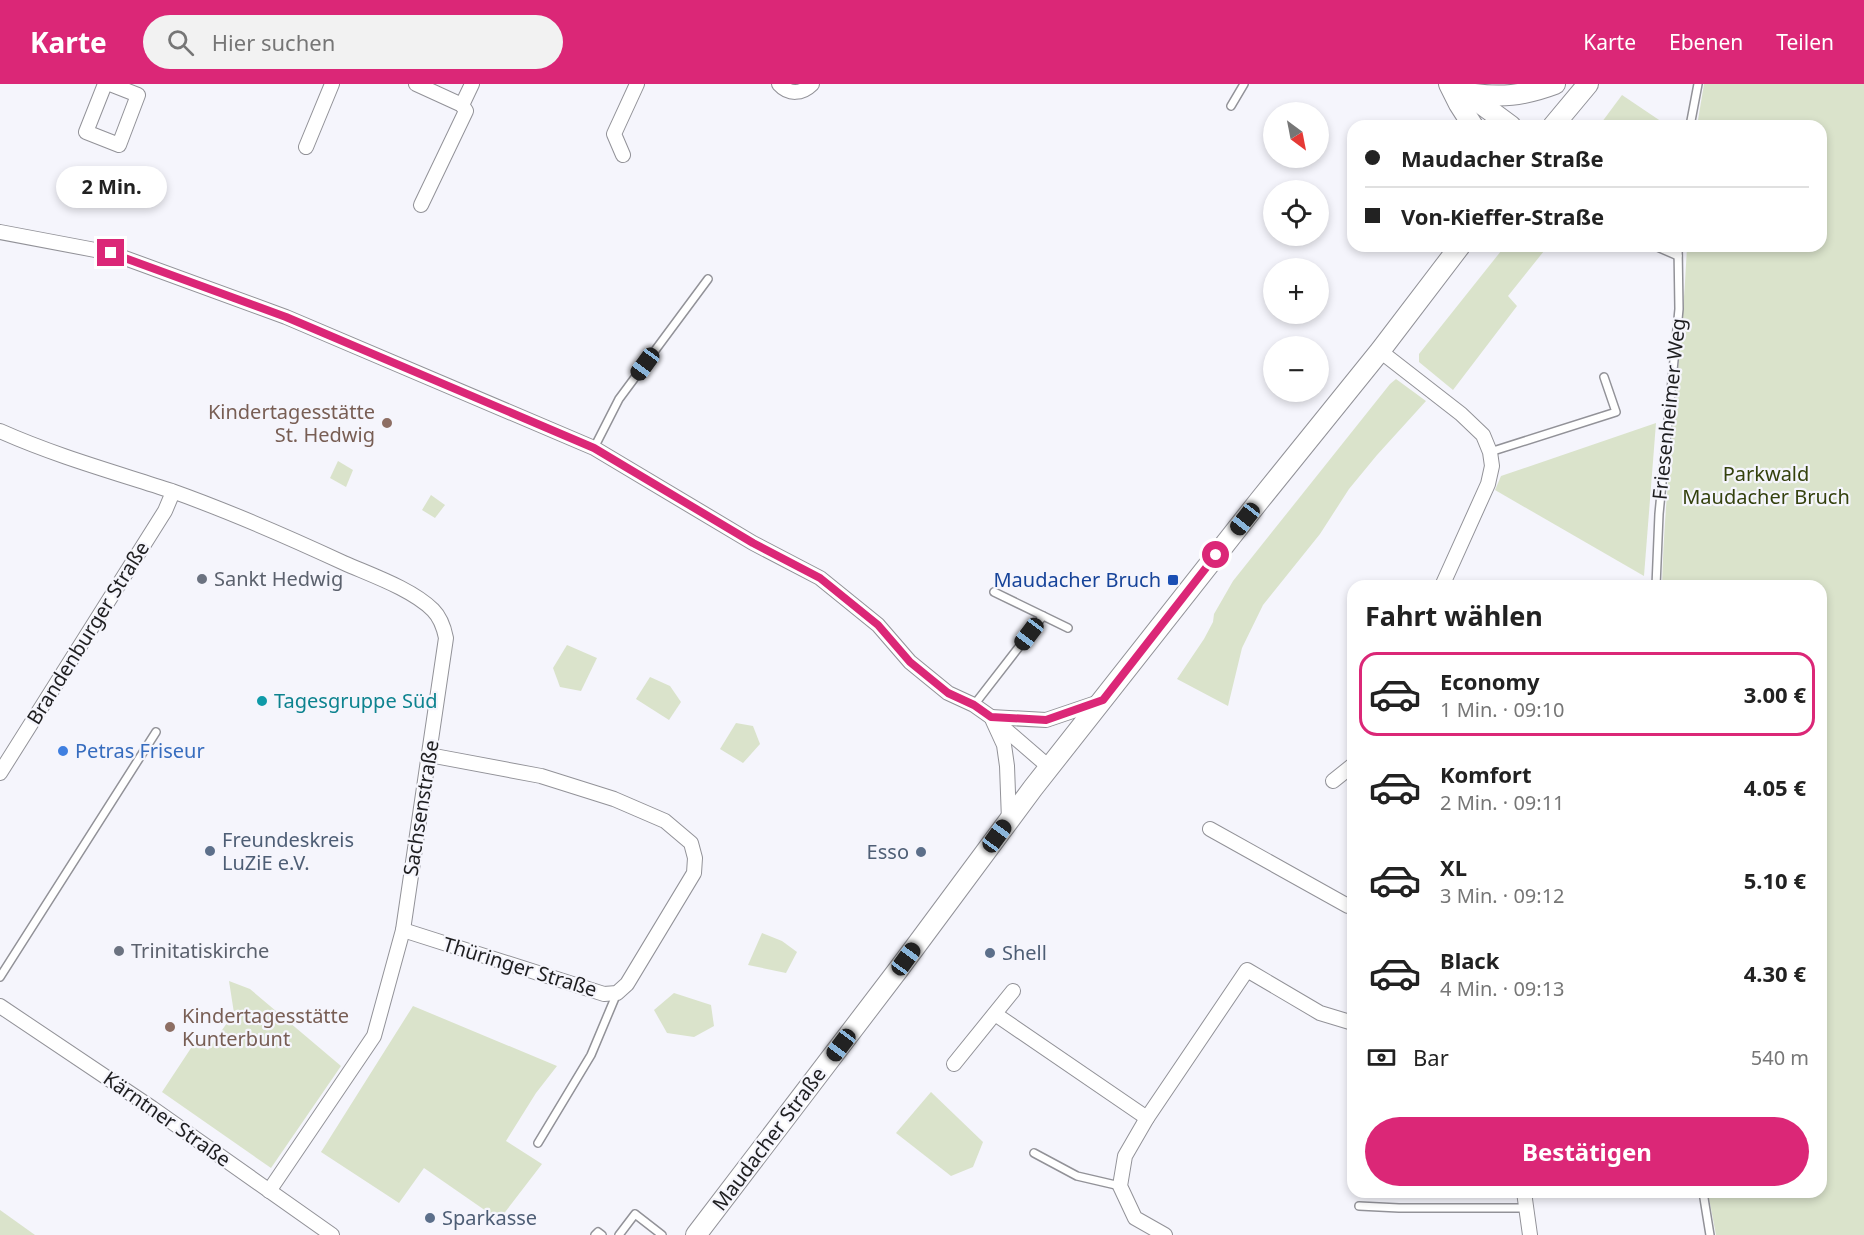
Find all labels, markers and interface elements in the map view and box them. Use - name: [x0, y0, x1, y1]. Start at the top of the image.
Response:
- search box: [143, 15, 563, 69]
- text: Karte: [30, 23, 107, 61]
- icon: search: [164, 26, 197, 59]
- text: Hier suchen: [212, 27, 335, 57]
- text: Karte: [1583, 28, 1636, 56]
- text: Ebenen: [1669, 28, 1743, 56]
- text: Teilen: [1776, 28, 1834, 56]
- north arrow: [1263, 102, 1329, 168]
- map controls: [1263, 102, 1329, 402]
- text: Maudacher Straße: [1401, 143, 1604, 173]
- callout: 2 Min.: [56, 166, 166, 208]
- text: 2 Min.: [81, 173, 142, 200]
- button: locate: [1263, 180, 1329, 246]
- text: Von-Kieffer-Straße: [1401, 201, 1604, 231]
- route end: [97, 239, 124, 266]
- button: +: [1263, 258, 1329, 324]
- street label: Friesenheimer Weg: [1646, 317, 1691, 501]
- button: −: [1263, 336, 1329, 402]
- car: [627, 344, 663, 384]
- place label: Kindertagesstätte St. Hedwig: [208, 398, 375, 448]
- marker: Kindertagesstätte St. Hedwig: [380, 416, 394, 430]
- park label: Parkwald Maudacher Bruch: [1682, 460, 1850, 510]
- car: [1227, 499, 1263, 539]
- street label: Brandenburger Straße: [20, 536, 155, 729]
- route start: [1202, 541, 1229, 568]
- place label: Sankt Hedwig: [214, 565, 343, 592]
- place label: Maudacher Bruch: [993, 566, 1161, 593]
- marker: Sankt Hedwig: [195, 572, 209, 586]
- marker: Maudacher Bruch: [1166, 573, 1180, 587]
- text: Fahrt wählen: [1365, 597, 1543, 634]
- car: [1011, 614, 1047, 654]
- text: Economy: [1440, 666, 1539, 696]
- icon: car: [1368, 667, 1422, 721]
- text: 3.00 €: [1744, 679, 1806, 709]
- place label: Tagesgruppe Süd: [274, 687, 438, 714]
- marker: Tagesgruppe Süd: [255, 694, 269, 708]
- text: 1 Min. · 09:10: [1440, 696, 1565, 723]
- place label: Petras Friseur: [75, 737, 205, 764]
- street label: Sachsenstraße: [396, 738, 445, 878]
- marker: Petras Friseur: [56, 744, 70, 758]
- text: Komfort: [1440, 759, 1531, 789]
- icon: car: [1368, 760, 1422, 814]
- text: 4.05 €: [1744, 772, 1806, 802]
- text: 2 Min. · 09:11: [1440, 789, 1565, 816]
- car: [979, 816, 1015, 856]
- place label: Freundeskreis LuZiE e.V.: [222, 826, 354, 876]
- place label: Esso: [867, 838, 909, 865]
- marker: Freundeskreis LuZiE e.V.: [203, 844, 217, 858]
- marker: Esso: [914, 845, 928, 859]
- text: XL: [1440, 852, 1467, 882]
- icon: car: [1368, 853, 1422, 907]
- text: 5.10 €: [1744, 865, 1806, 895]
- text: 3 Min. · 09:12: [1440, 882, 1565, 909]
- street label: Thüringer Straße: [440, 930, 601, 1003]
- place label: Trinitatiskirche: [131, 937, 269, 964]
- car: [888, 939, 924, 979]
- place label: Shell: [1002, 939, 1047, 966]
- marker: Trinitatiskirche: [112, 944, 126, 958]
- text: Black: [1440, 945, 1499, 975]
- marker: Shell: [983, 946, 997, 960]
- icon: car: [1368, 946, 1422, 1000]
- text: 4.30 €: [1744, 958, 1806, 988]
- text: 4 Min. · 09:13: [1440, 975, 1565, 1002]
- place label: Kindertagesstätte Kunterbunt: [182, 1002, 349, 1052]
- marker: Kindertagesstätte Kunterbunt: [163, 1020, 177, 1034]
- car: [823, 1025, 859, 1065]
- icon: cash: [1365, 1041, 1398, 1074]
- text: Bar: [1413, 1042, 1449, 1072]
- text: 540 m: [1751, 1044, 1809, 1071]
- street label: Maudacher Straße: [706, 1061, 831, 1216]
- street label: Kärntner Straße: [98, 1065, 236, 1173]
- button: Bestätigen: [1365, 1117, 1809, 1186]
- place label: Sparkasse: [442, 1204, 537, 1231]
- marker: Sparkasse: [423, 1211, 437, 1225]

